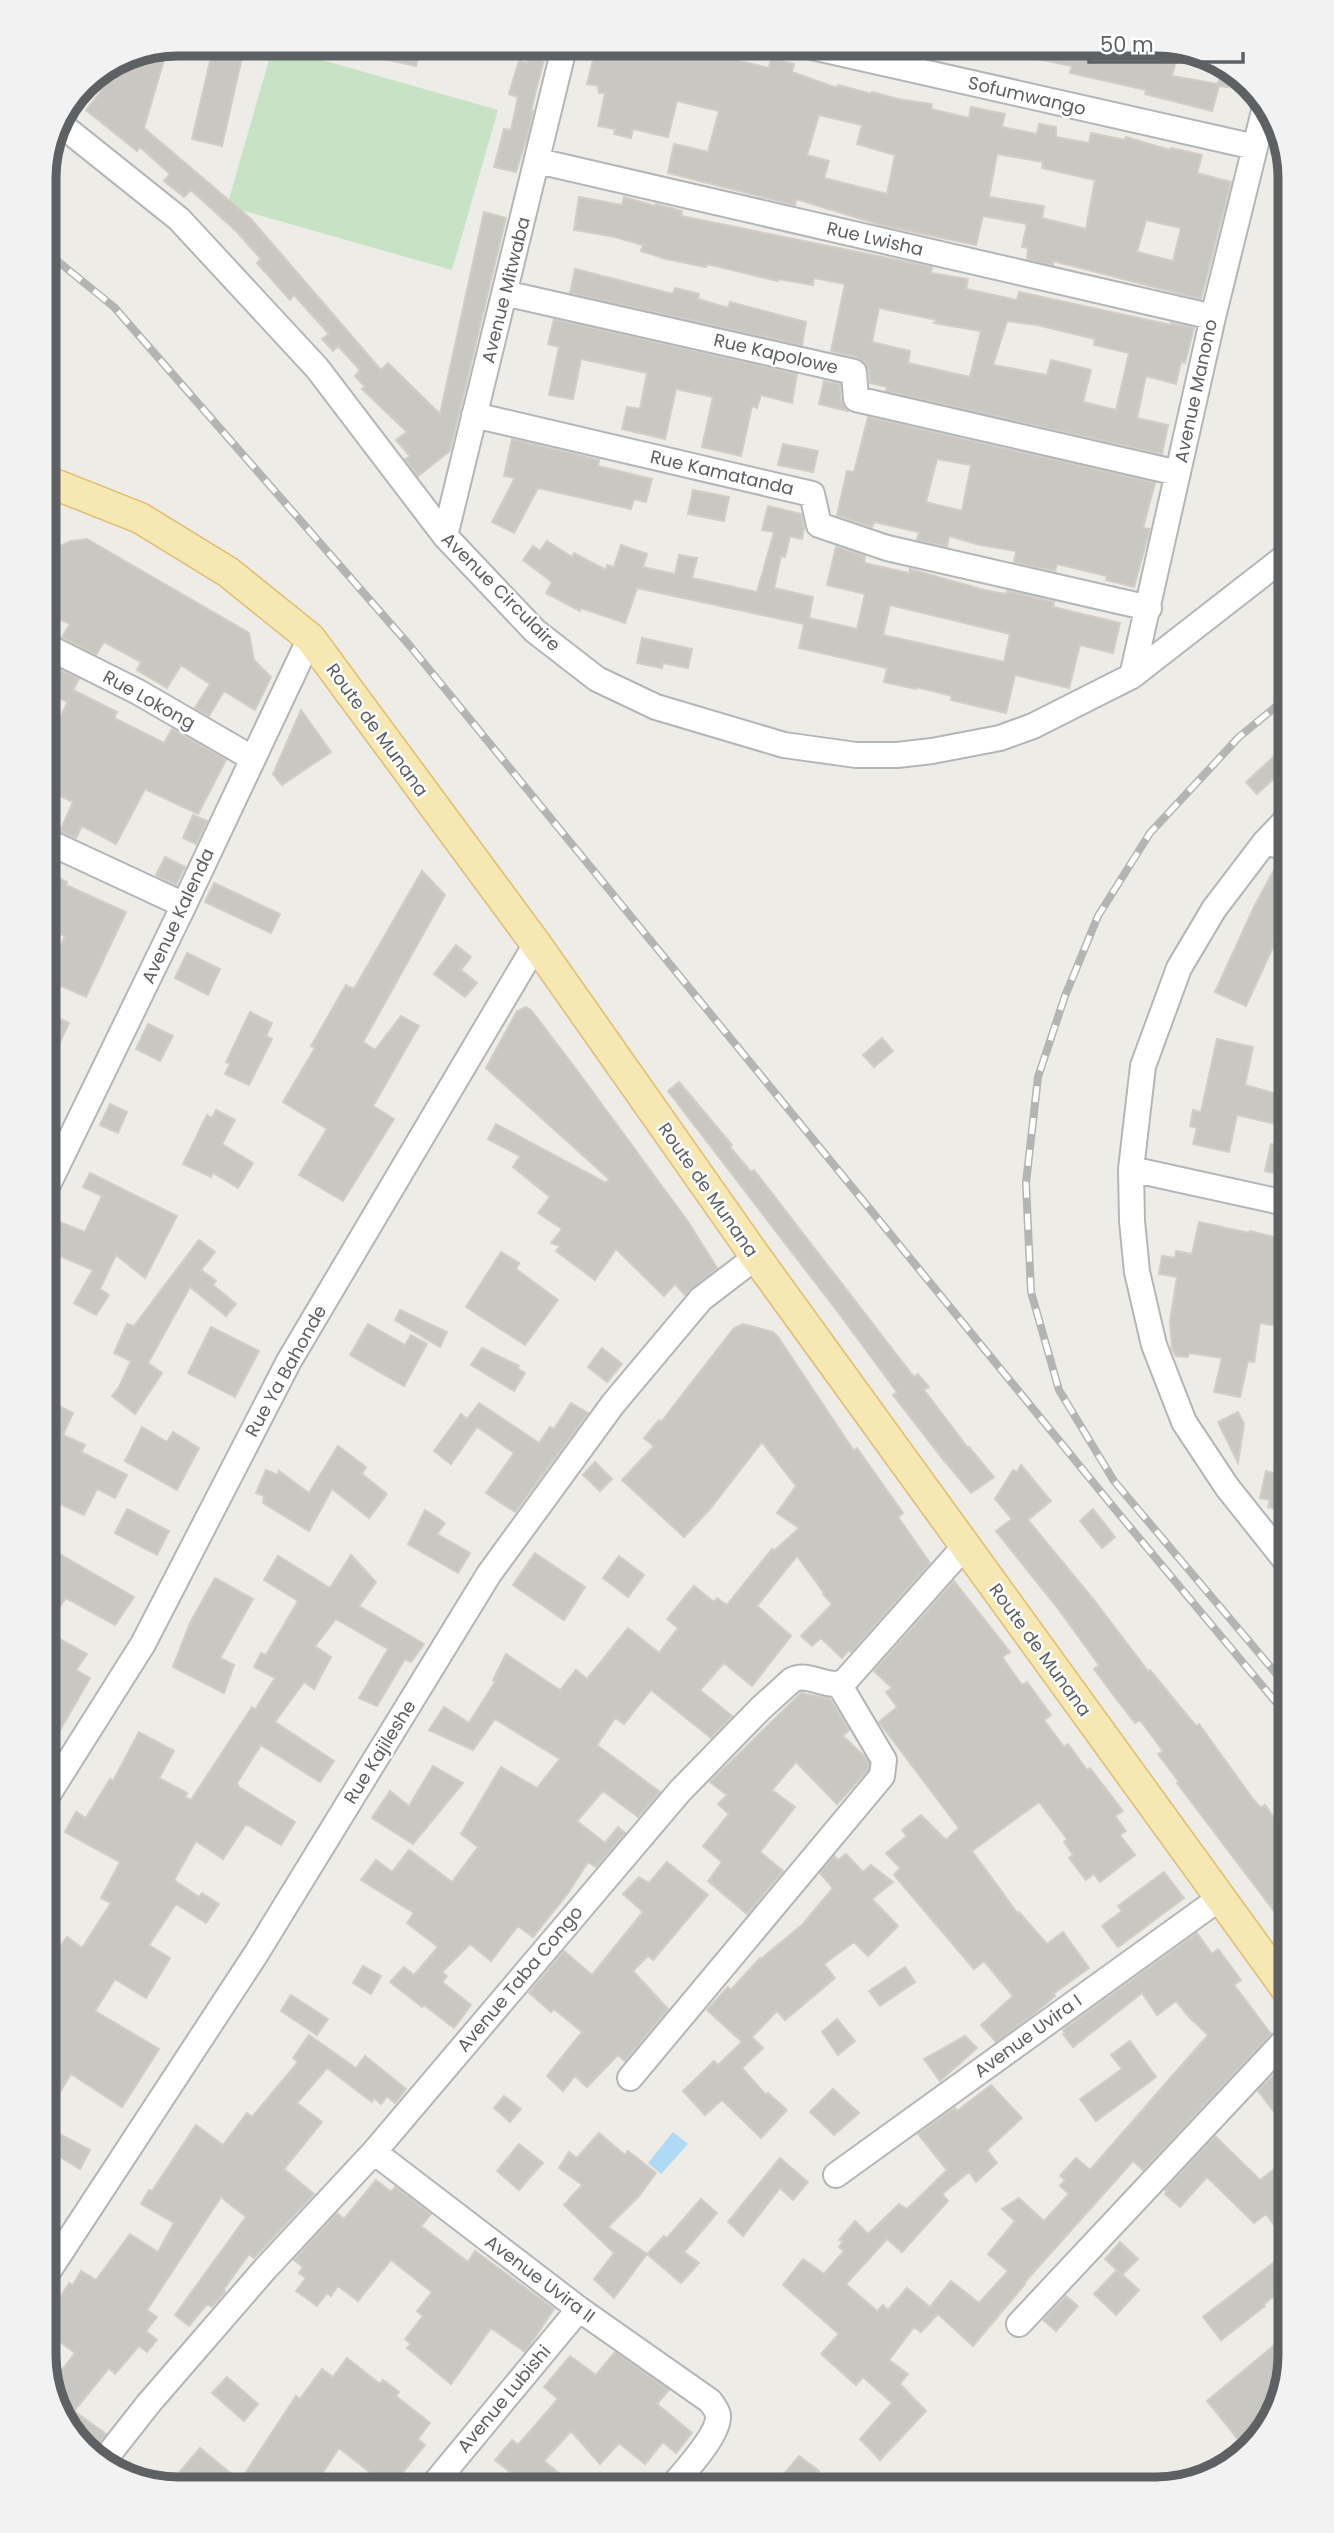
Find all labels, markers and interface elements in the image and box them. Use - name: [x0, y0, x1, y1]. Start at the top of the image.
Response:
- scale bar: [1089, 21, 1243, 65]
- text: 50 m: [1100, 30, 1154, 59]
- street label: Sofumwango: [966, 70, 1088, 121]
- street label: Avenue Mitwaba: [475, 214, 536, 366]
- street label: Rue Lwisha: [824, 215, 926, 262]
- street label: Avenue Manono: [1168, 317, 1223, 465]
- street label: Rue Kapolowe: [711, 327, 841, 380]
- street label: Rue Kamatanda: [648, 444, 796, 501]
- street label: Avenue Circulaire: [436, 527, 566, 657]
- street label: Route de Munana: [321, 658, 434, 801]
- street label: Rue Lokong: [98, 664, 200, 735]
- street label: Avenue Kalenda: [135, 844, 220, 988]
- street label: Route de Munana: [653, 1117, 764, 1262]
- street label: Rue Ya Bahonde: [239, 1300, 332, 1441]
- street label: Route de Munana: [984, 1578, 1097, 1721]
- street label: Rue Kajileshe: [338, 1695, 421, 1808]
- street label: Avenue Taba Congo: [451, 1900, 588, 2057]
- street label: Avenue Uvira I: [969, 1988, 1087, 2083]
- street label: Avenue Uvira II: [480, 2229, 600, 2328]
- street label: Avenue Lubishi: [451, 2339, 556, 2458]

